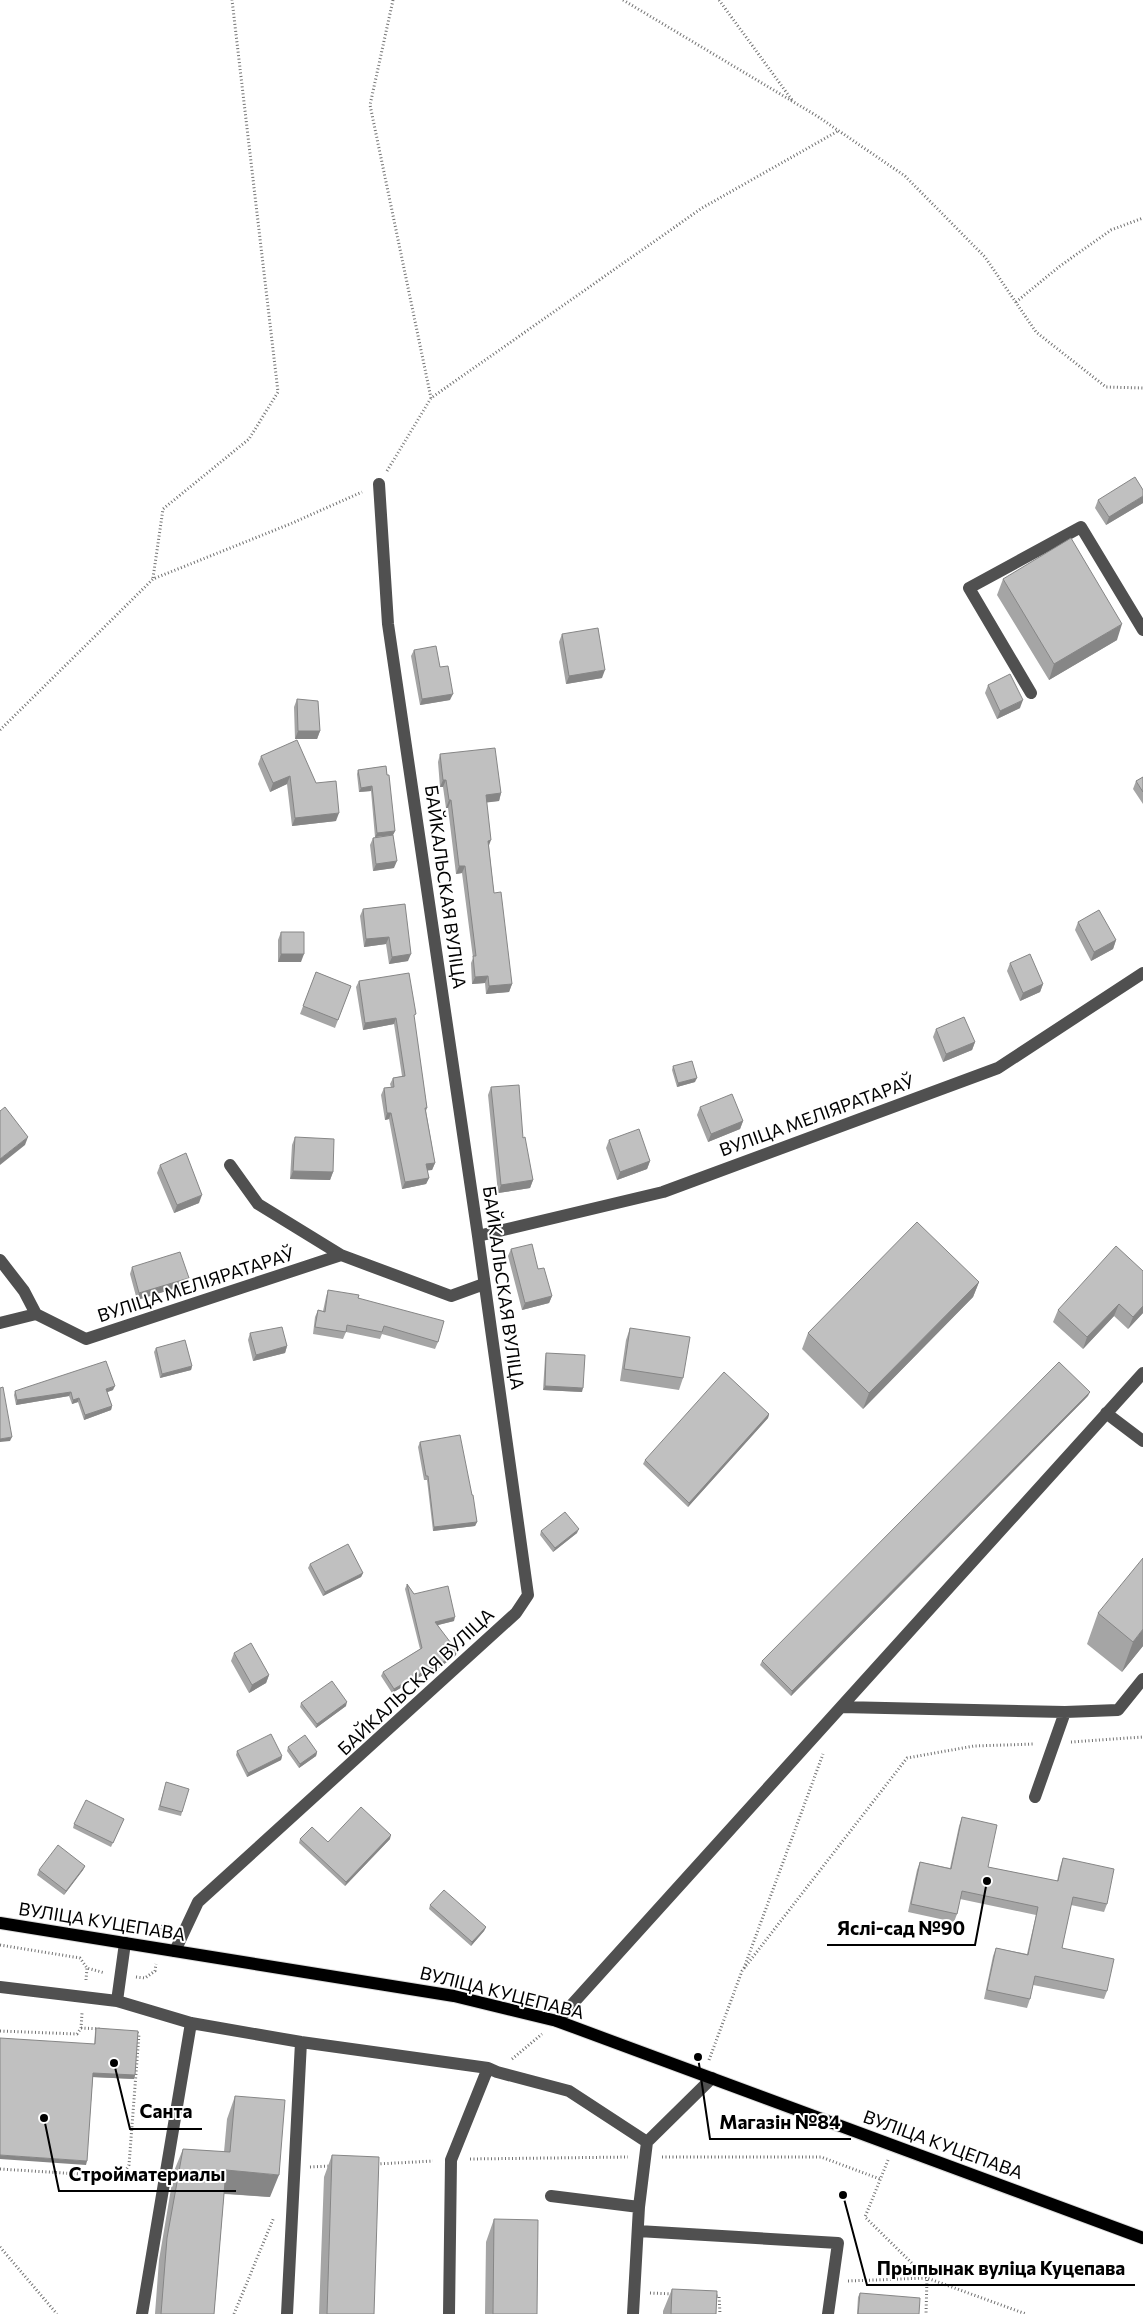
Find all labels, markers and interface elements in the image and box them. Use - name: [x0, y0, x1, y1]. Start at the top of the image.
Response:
- street label: БАЙКАЛЬСКАЯ ВУЛІЦА: [421, 784, 471, 990]
- street label: ВУЛІЦА МЕЛІЯРАТАРАЎ: [716, 1070, 917, 1161]
- street label: БАЙКАЛЬСКАЯ ВУЛІЦА: [479, 1185, 529, 1391]
- street label: ВУЛІЦА МЕЛІЯРАТАРАЎ: [94, 1242, 297, 1326]
- street label: БАЙКАЛЬСКАЯ ВУЛІЦА: [333, 1603, 498, 1759]
- street label: ВУЛІЦА КУЦЕПАВА: [17, 1897, 187, 1945]
- callout: Яслі-сад №90: [827, 1911, 975, 1945]
- text: Яслі-сад №90: [837, 1916, 965, 1939]
- street label: ВУЛІЦА КУЦЕПАВА: [418, 1961, 587, 2023]
- callout: Санта: [130, 2095, 202, 2129]
- text: Санта: [140, 2099, 193, 2122]
- callout: Магазін №84: [710, 2105, 851, 2139]
- street label: ВУЛІЦА КУЦЕПАВА: [860, 2105, 1026, 2183]
- text: Магазін №84: [719, 2110, 841, 2133]
- callout: Стройматериалы: [59, 2157, 236, 2191]
- text: Стройматериалы: [69, 2162, 225, 2185]
- callout: Прыпынак вуліца Куцепава: [867, 2251, 1135, 2285]
- text: Прыпынак вуліца Куцепава: [877, 2256, 1125, 2279]

